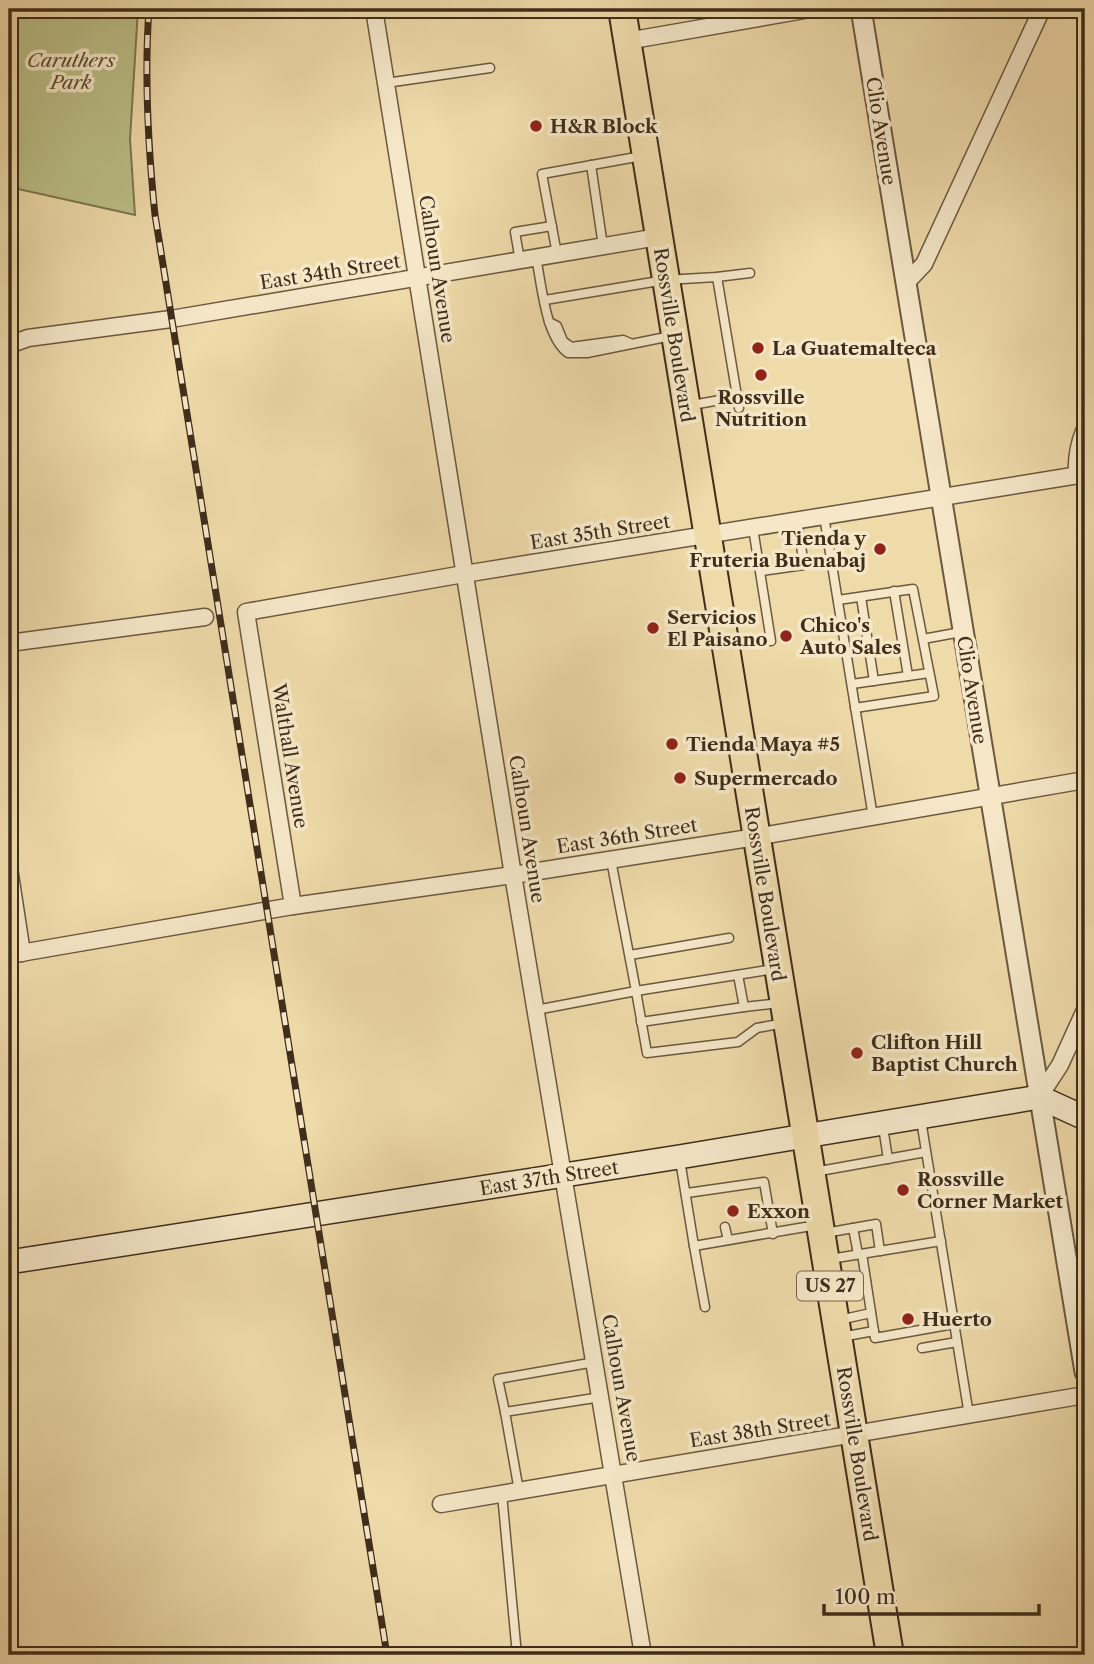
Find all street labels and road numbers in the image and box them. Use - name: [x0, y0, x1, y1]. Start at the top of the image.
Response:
- street label: Clio Avenue: [861, 75, 901, 187]
- street label: Calhoun Avenue: [414, 193, 460, 345]
- street label: Rossville Boulevard: [649, 246, 699, 424]
- street label: East 34th Street: [258, 249, 402, 294]
- street label: East 35th Street: [528, 510, 672, 554]
- street label: Clio Avenue: [952, 634, 992, 746]
- street label: Walthall Avenue: [267, 681, 313, 830]
- street label: Calhoun Avenue: [504, 753, 550, 905]
- street label: Rossville Boulevard: [740, 805, 790, 983]
- street label: East 36th Street: [555, 813, 699, 858]
- street label: East 37th Street: [478, 1156, 620, 1200]
- road number: US 27: [797, 1272, 863, 1301]
- street label: Calhoun Avenue: [597, 1312, 645, 1464]
- street label: Rossville Boulevard: [832, 1365, 882, 1543]
- street label: East 38th Street: [688, 1407, 832, 1452]

